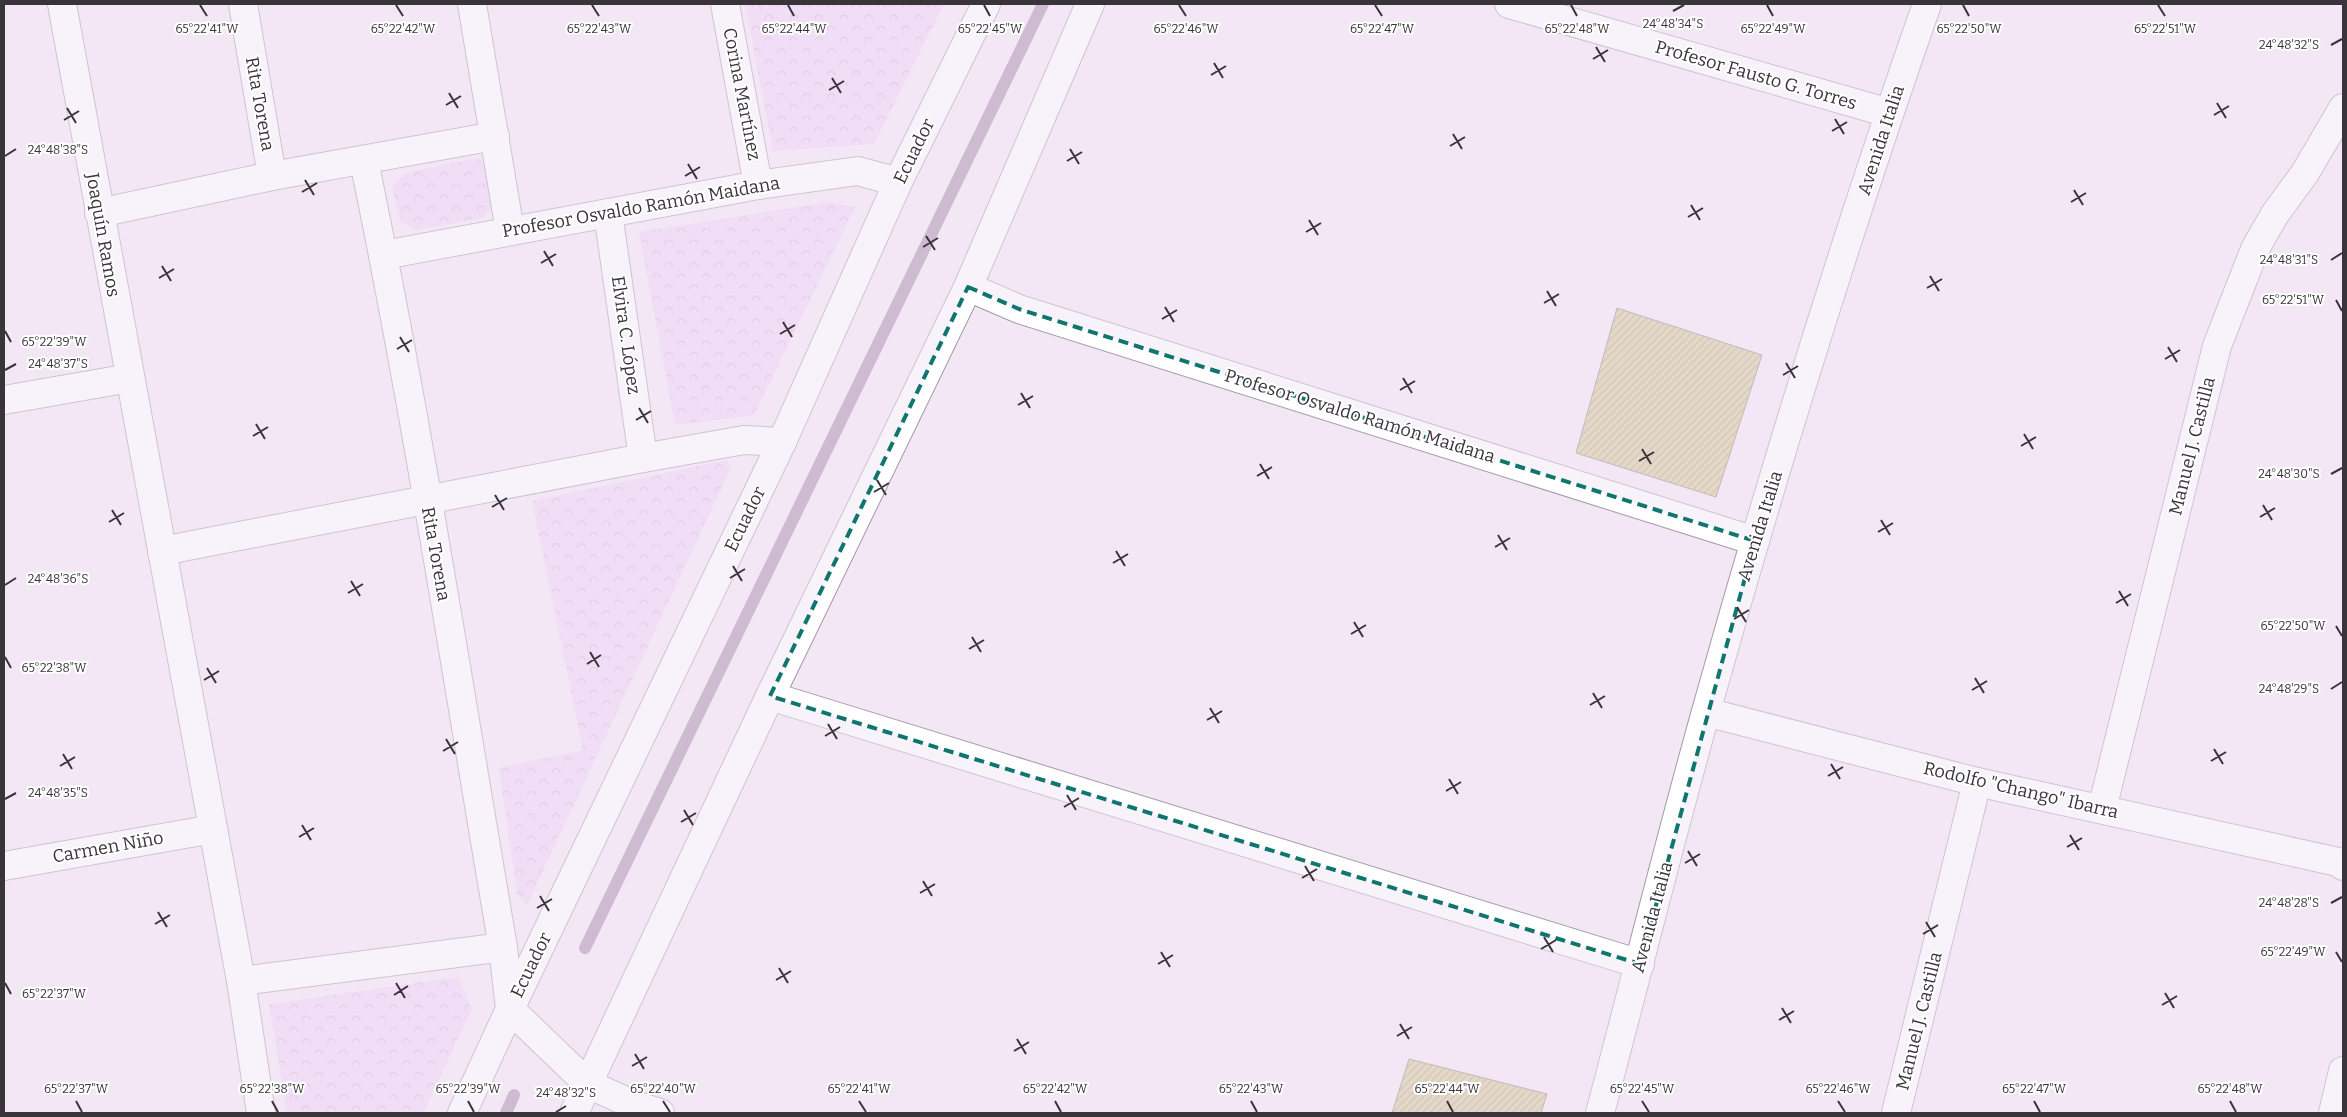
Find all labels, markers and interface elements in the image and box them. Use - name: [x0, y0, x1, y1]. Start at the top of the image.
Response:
- text: 24°48'34"S: [1643, 17, 1703, 31]
- text: 65°22'41"W: [176, 22, 239, 36]
- text: 65°22'42"W: [371, 22, 436, 36]
- text: 65°22'43"W: [567, 22, 632, 36]
- text: 65°22'44"W: [761, 22, 827, 36]
- text: 65°22'45"W: [958, 22, 1023, 36]
- text: 65°22'46"W: [1153, 22, 1219, 36]
- text: 65°22'47"W: [1350, 22, 1415, 36]
- text: 65°22'48"W: [1544, 22, 1610, 36]
- text: 65°22'49"W: [1740, 22, 1806, 36]
- text: 65°22'50"W: [1936, 22, 2002, 36]
- text: 65°22'51"W: [2134, 22, 2197, 36]
- street label: Corina Martínez: [718, 26, 766, 162]
- street label: Profesor Fausto G. Torres: [1653, 36, 1859, 114]
- text: 24°48'32"S: [2259, 38, 2319, 52]
- street label: Rita Torena: [241, 55, 279, 153]
- street label: Avenida Italia: [1853, 82, 1909, 198]
- street label: Ecuador: [889, 115, 939, 187]
- text: 24°48'38"S: [28, 143, 88, 157]
- street label: Joaquín Ramos: [81, 170, 125, 299]
- street label: Profesor Osvaldo Ramón Maidana: [500, 172, 782, 242]
- text: 24°48'31"S: [2260, 253, 2318, 267]
- street label: Elvira C. López: [607, 274, 645, 396]
- text: 65°22'51"W: [2262, 293, 2325, 307]
- text: 65°22'39"W: [22, 335, 87, 349]
- text: 24°48'37"S: [28, 357, 88, 371]
- street label: Profesor Osvaldo Ramón Maidana: [1222, 364, 1498, 468]
- street label: Manuel J. Castilla: [2164, 374, 2220, 517]
- text: 24°48'30"S: [2258, 467, 2320, 481]
- street label: Avenida Italia: [1733, 468, 1787, 584]
- street label: Ecuador: [720, 483, 770, 555]
- street label: Rita Torena: [417, 505, 455, 603]
- text: 24°48'36"S: [28, 572, 88, 586]
- text: 65°22'50"W: [2260, 619, 2326, 633]
- text: 65°22'38"W: [22, 661, 87, 675]
- text: 24°48'29"S: [2259, 682, 2319, 696]
- street label: Rodolfo "Chango" Ibarra: [1921, 757, 2121, 823]
- text: 24°48'35"S: [28, 786, 88, 800]
- street label: Carmen Niño: [51, 826, 165, 868]
- street label: Avenida Italia: [1627, 859, 1677, 975]
- text: 24°48'28"S: [2259, 896, 2319, 910]
- street label: Ecuador: [506, 929, 556, 1001]
- text: 65°22'49"W: [2260, 945, 2326, 959]
- street label: Manuel J. Castilla: [1891, 949, 1947, 1092]
- text: 65°22'37"W: [22, 987, 87, 1001]
- text: 65°22'37"W: [44, 1082, 109, 1096]
- text: 65°22'38"W: [240, 1082, 305, 1096]
- text: 65°22'39"W: [436, 1082, 501, 1096]
- text: 65°22'40"W: [630, 1082, 697, 1096]
- text: 65°22'41"W: [828, 1082, 891, 1096]
- text: 65°22'42"W: [1023, 1082, 1088, 1096]
- text: 65°22'43"W: [1219, 1082, 1284, 1096]
- text: 65°22'44"W: [1414, 1082, 1480, 1096]
- text: 65°22'45"W: [1610, 1082, 1675, 1096]
- text: 65°22'46"W: [1805, 1082, 1871, 1096]
- text: 65°22'47"W: [2002, 1082, 2067, 1096]
- text: 65°22'48"W: [2197, 1082, 2263, 1096]
- text: 24°48'32"S: [536, 1086, 596, 1100]

